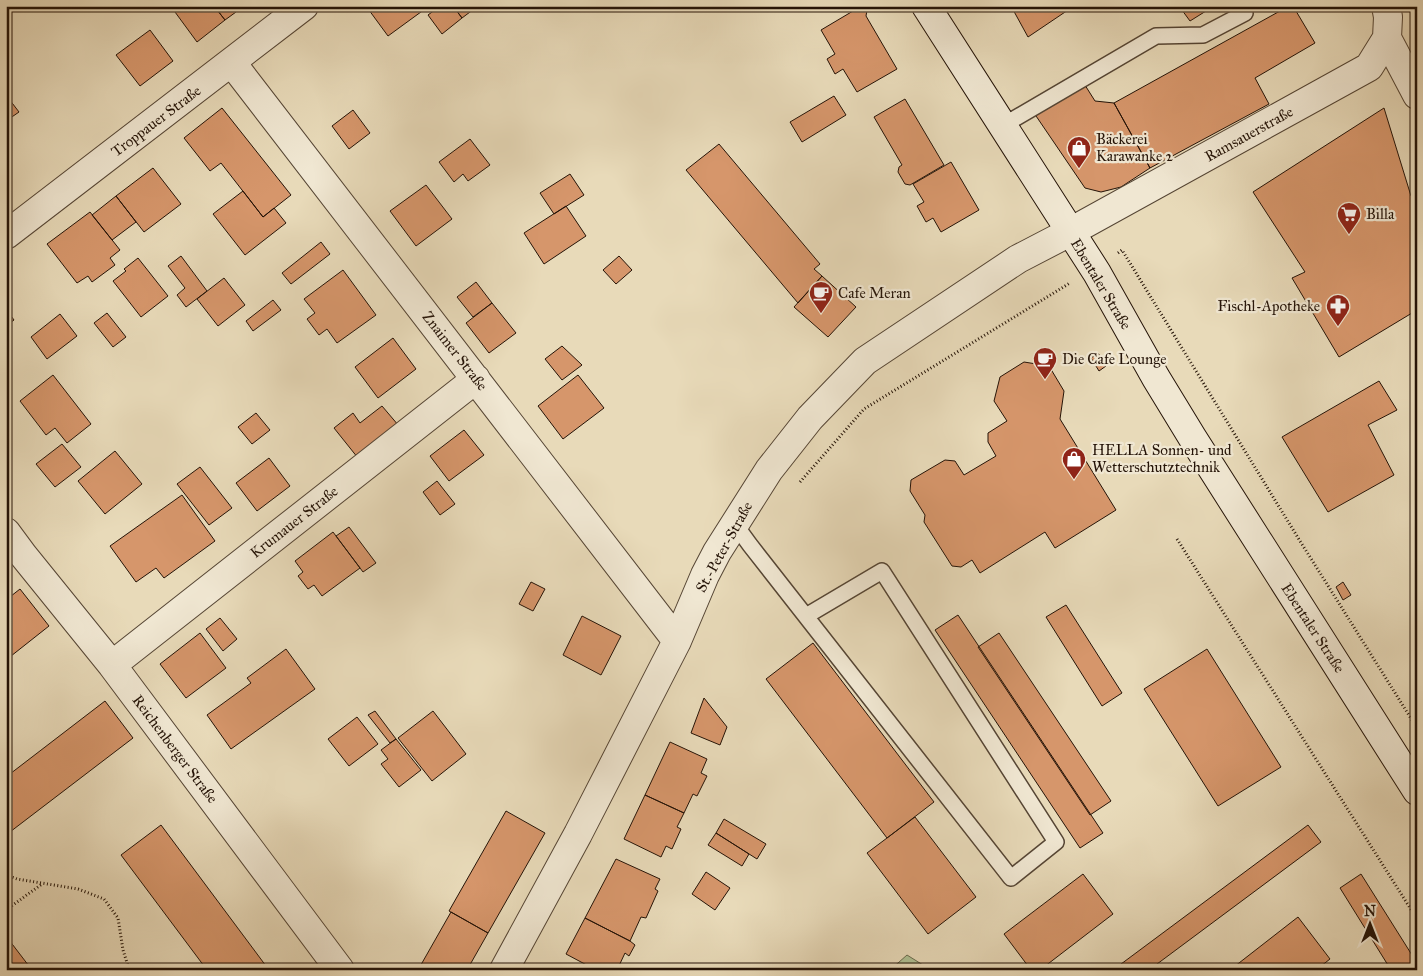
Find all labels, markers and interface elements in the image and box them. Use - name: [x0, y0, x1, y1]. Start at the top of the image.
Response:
- street label: Troppauer Straße: [108, 81, 204, 161]
- street label: Ramsauerstraße: [1202, 102, 1296, 166]
- place label: Bäckerei Karawanke 2: [1096, 130, 1173, 165]
- shop icon: Bäckerei Karawanke 2: [1066, 135, 1092, 169]
- supermarket icon: Billa: [1336, 201, 1362, 235]
- place label: Billa: [1366, 205, 1395, 223]
- street label: Ebentaler Straße: [1067, 235, 1135, 333]
- cafe icon: Cafe Meran: [808, 280, 834, 314]
- place label: Cafe Meran: [838, 284, 911, 302]
- pharmacy icon: Fischl-Apotheke: [1325, 293, 1351, 327]
- place label: Fischl-Apotheke: [1218, 297, 1320, 315]
- street label: Znaimer Straße: [419, 308, 491, 394]
- cafe icon: Die Cafe Lounge: [1032, 346, 1058, 380]
- place label: Die Cafe Lounge: [1062, 350, 1166, 368]
- place label: HELLA Sonnen- und Wetterschutztechnik: [1092, 441, 1232, 476]
- shop icon: HELLA Sonnen- und Wetterschutztechnik: [1061, 446, 1087, 480]
- street label: Krumauer Straße: [247, 482, 341, 562]
- street label: St.-Peter-Straße: [692, 498, 756, 596]
- street label: Ebentaler Straße: [1277, 580, 1349, 676]
- street label: Reichenberger Straße: [128, 691, 222, 807]
- north arrow: [1346, 898, 1396, 948]
- text: N: [1364, 903, 1376, 920]

